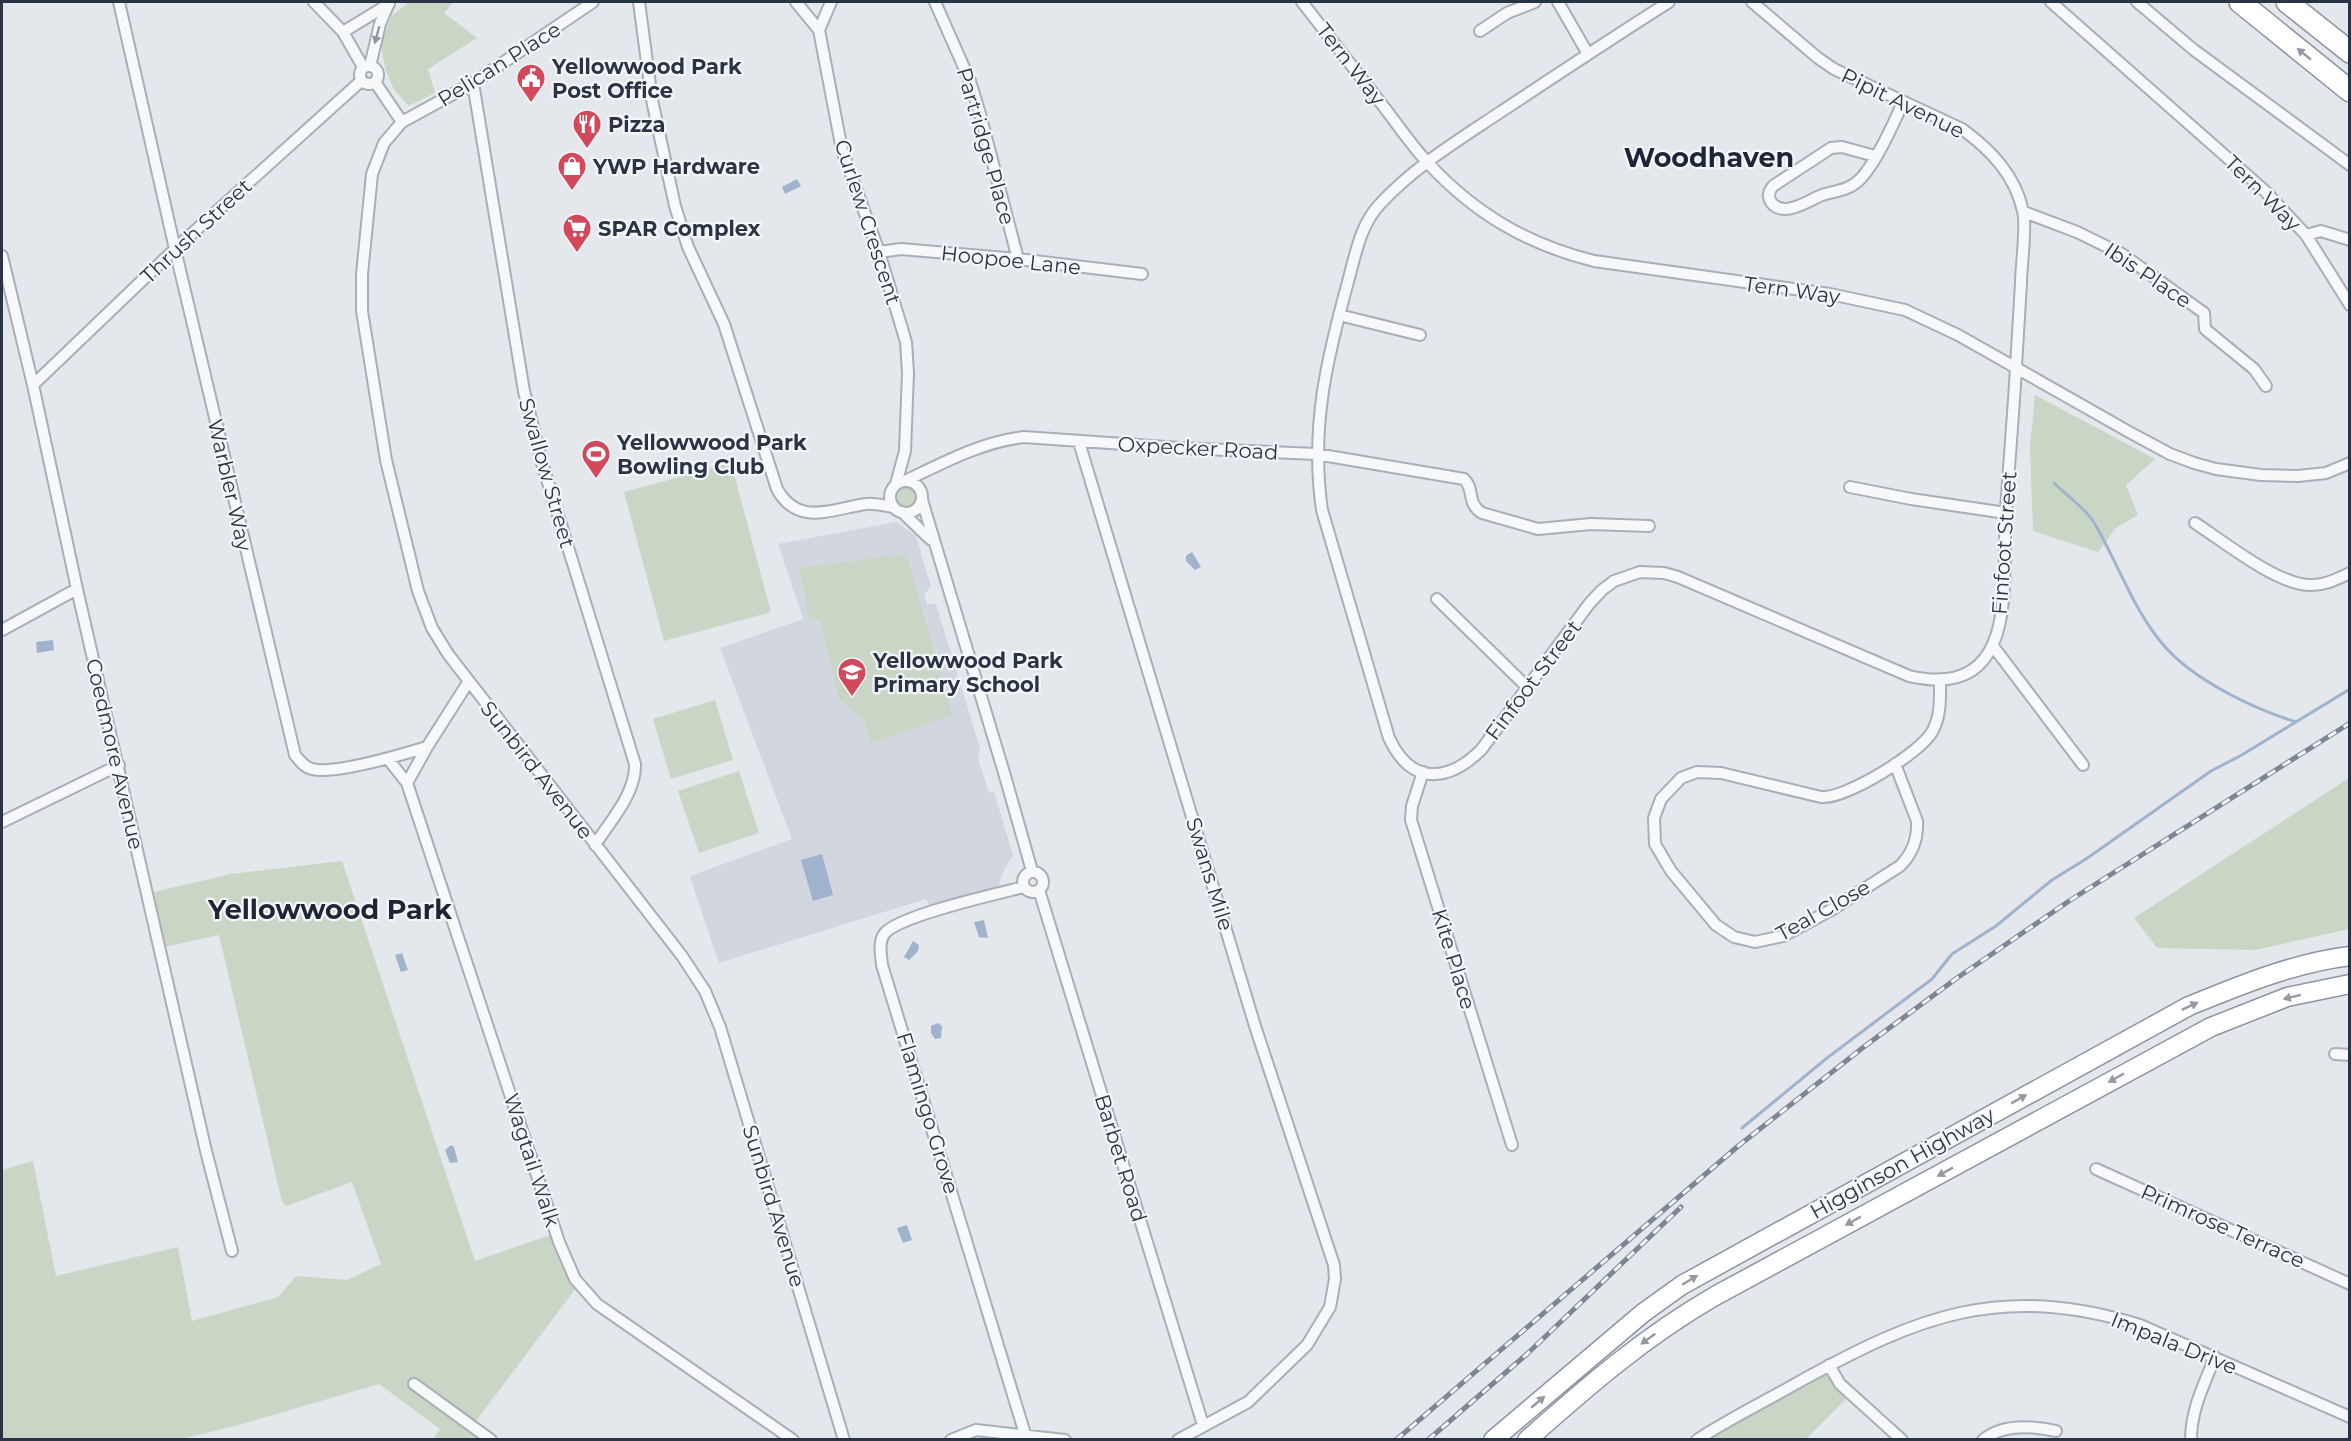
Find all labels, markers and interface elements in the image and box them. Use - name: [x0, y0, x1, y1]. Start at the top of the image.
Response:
- street label: Pelican Place: [433, 16, 565, 112]
- street label: Tern Way: [1311, 18, 1391, 110]
- one-way arrow: [372, 26, 381, 44]
- one-way arrow: [2296, 48, 2312, 61]
- place label: Yellowwood Park Post Office: [551, 54, 742, 103]
- public building icon: Yellowwood Park Post Office: [515, 62, 547, 104]
- street label: Pipit Avenue: [1837, 62, 1969, 144]
- street label: Partridge Place: [952, 64, 1020, 228]
- restaurant icon: Pizza: [571, 108, 603, 150]
- place label: Pizza: [608, 112, 665, 137]
- street label: Curlew Crescent: [830, 136, 906, 308]
- district label: Woodhaven: [1624, 141, 1794, 174]
- shop icon: YWP Hardware: [556, 150, 588, 192]
- street label: Tern Way: [2220, 150, 2307, 237]
- place label: YWP Hardware: [592, 154, 760, 179]
- street label: Thrush Street: [135, 173, 257, 289]
- supermarket icon: SPAR Complex: [561, 212, 593, 254]
- place label: SPAR Complex: [598, 216, 761, 241]
- street label: Ibis Place: [2100, 237, 2196, 313]
- street label: Hoopoe Lane: [940, 240, 1082, 280]
- street label: Tern Way: [1742, 271, 1842, 309]
- street label: Swallow Street: [514, 395, 580, 551]
- street label: Warbler Way: [203, 416, 257, 554]
- place label: Yellowwood Park Bowling Club: [616, 430, 807, 479]
- street label: Oxpecker Road: [1117, 431, 1279, 465]
- sports icon: Yellowwood Park Bowling Club: [580, 438, 612, 480]
- street label: Finfoot Street: [1987, 470, 2021, 616]
- street label: Finfoot Street: [1480, 615, 1586, 745]
- place label: Yellowwood Park Primary School: [872, 648, 1063, 697]
- street label: Coedmore Avenue: [81, 656, 149, 852]
- school or university icon: Yellowwood Park Primary School: [836, 656, 868, 698]
- street label: Sunbird Avenue: [475, 696, 599, 844]
- street label: Swans Mile: [1181, 814, 1239, 934]
- street label: Teal Close: [1772, 874, 1874, 946]
- district label: Yellowwood Park: [207, 893, 452, 926]
- street label: Kite Place: [1427, 906, 1481, 1012]
- one-way arrow: [2283, 992, 2302, 1002]
- one-way arrow: [2182, 1002, 2199, 1011]
- street label: Flamingo Grove: [892, 1029, 964, 1197]
- one-way arrow: [2107, 1073, 2124, 1083]
- street label: Wagtail Walk: [499, 1090, 566, 1230]
- street label: Barbet Road: [1090, 1091, 1152, 1225]
- one-way arrow: [2011, 1094, 2028, 1104]
- street label: Higginson Highway: [1805, 1102, 1999, 1224]
- street label: Sunbird Avenue: [737, 1122, 811, 1290]
- one-way arrow: [1936, 1167, 1953, 1177]
- street label: Primrose Terrace: [2137, 1179, 2309, 1273]
- one-way arrow: [1844, 1216, 1861, 1226]
- one-way arrow: [1682, 1275, 1698, 1286]
- street label: Impala Drive: [2107, 1306, 2241, 1380]
- one-way arrow: [1640, 1333, 1656, 1345]
- one-way arrow: [1530, 1395, 1546, 1408]

